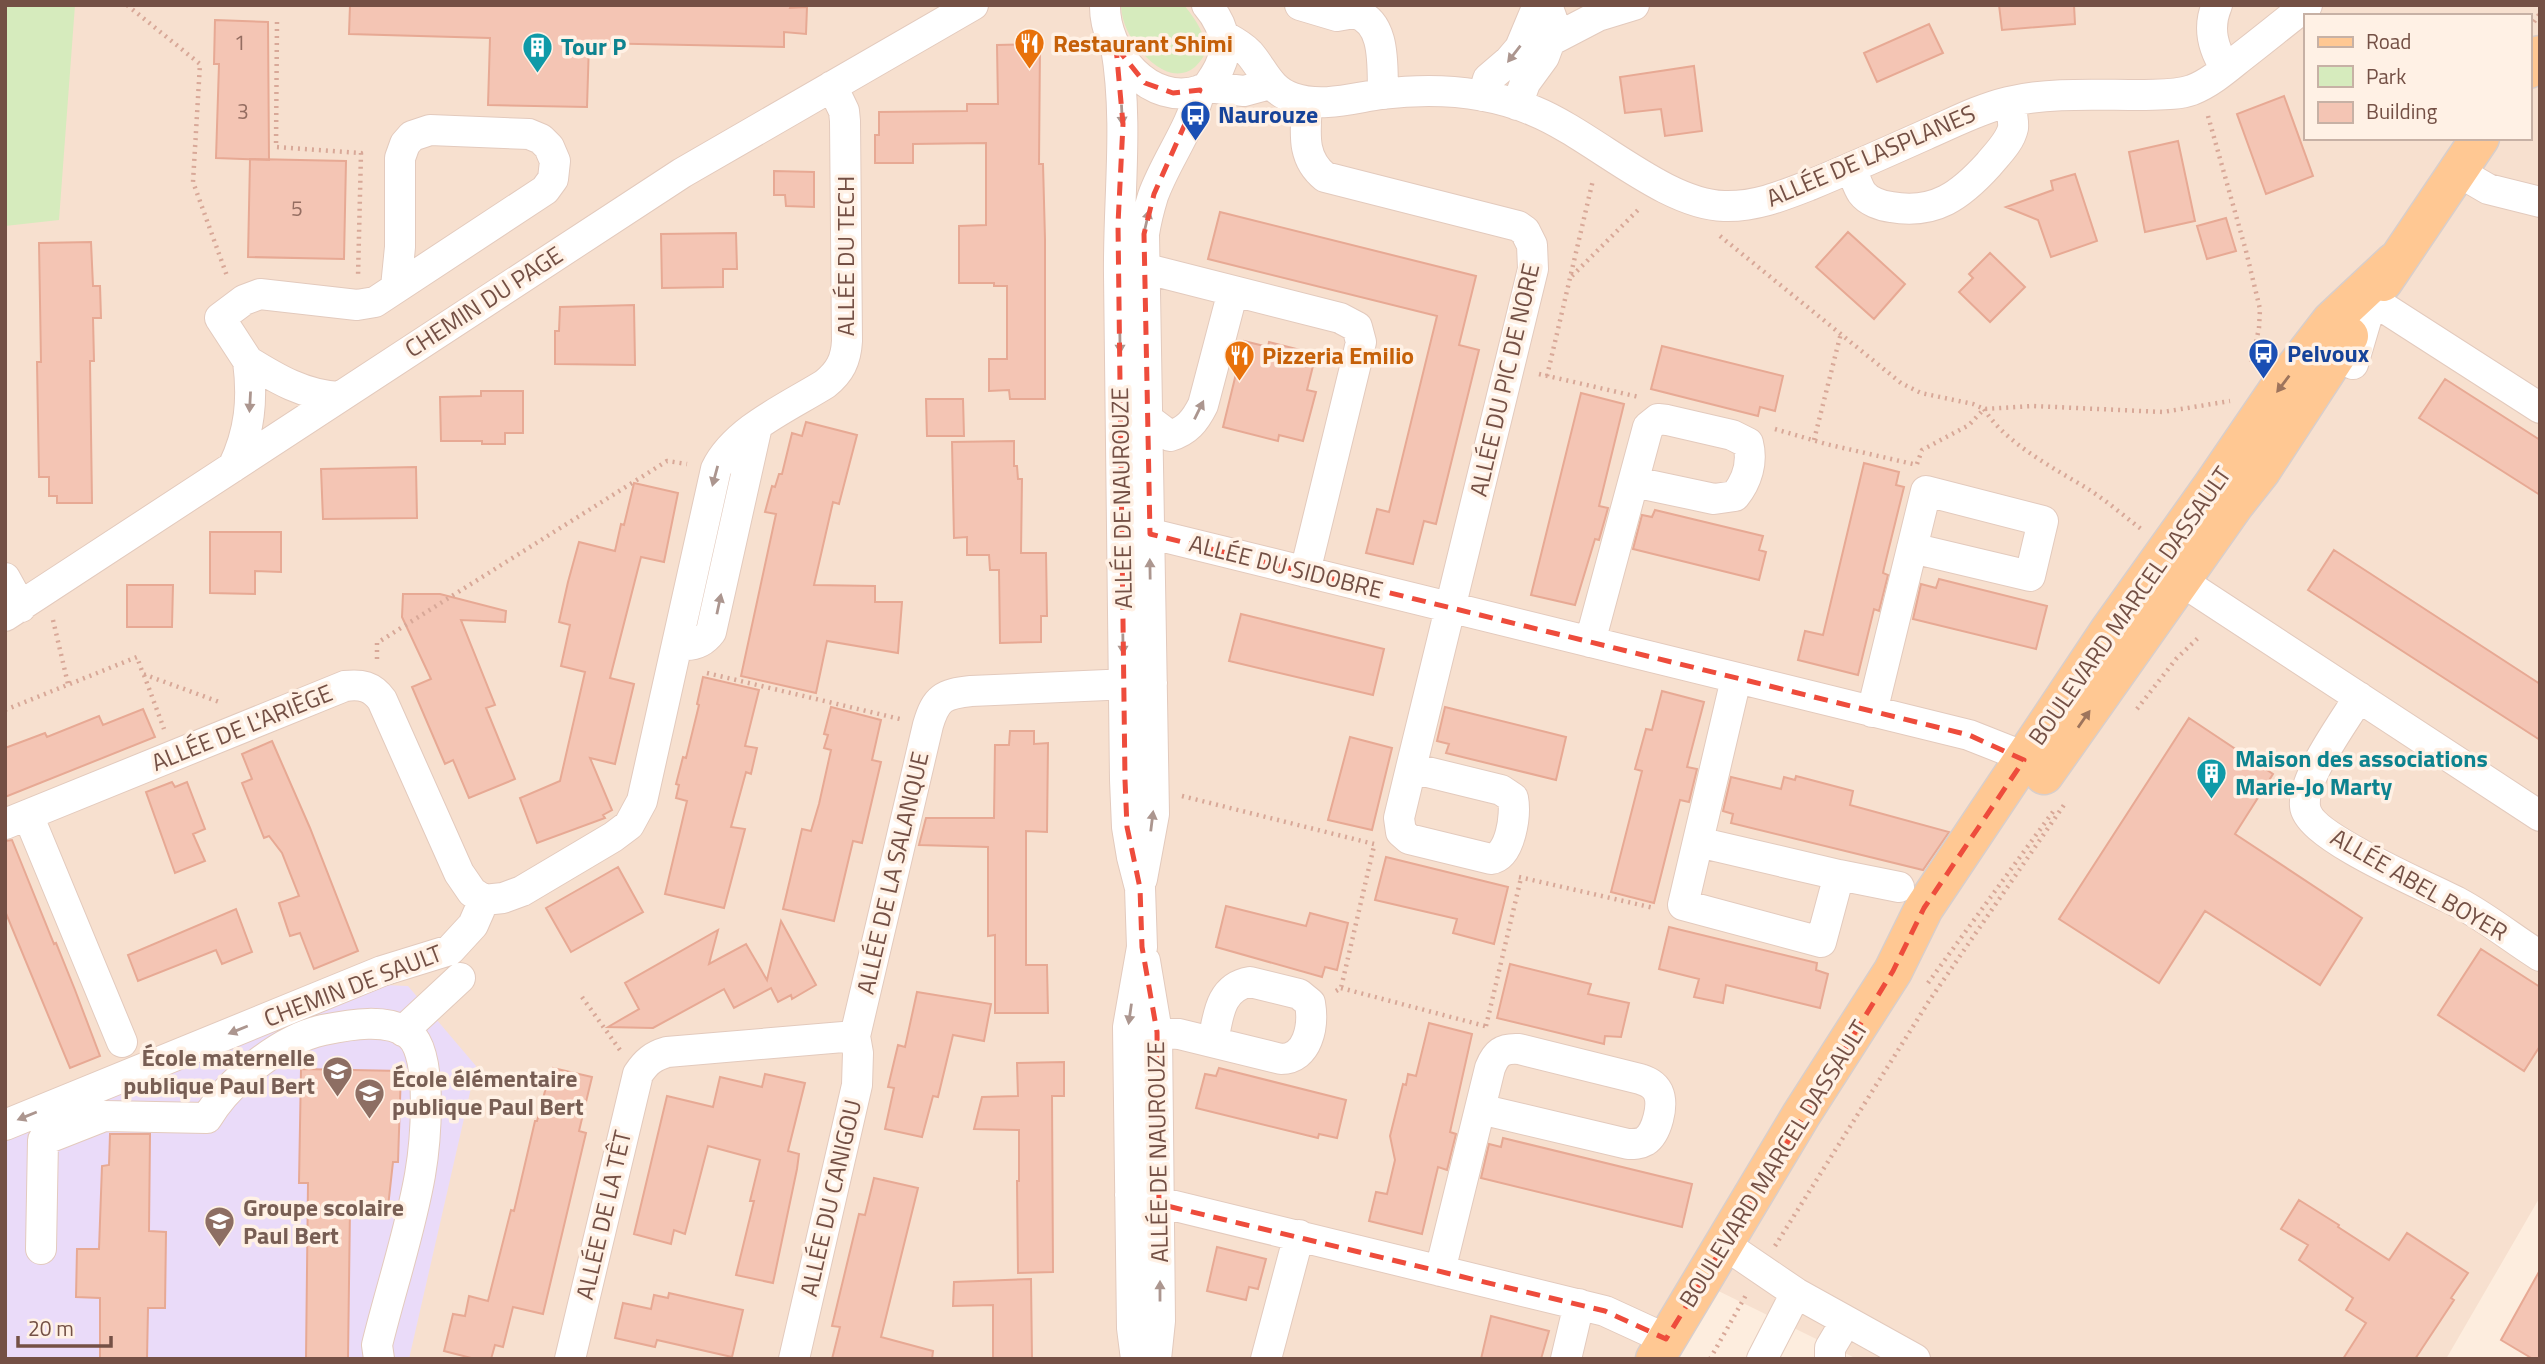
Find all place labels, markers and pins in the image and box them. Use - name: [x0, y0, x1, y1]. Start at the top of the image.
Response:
- place label: Restaurant Shimi: [1053, 25, 1233, 61]
- restaurant icon: Restaurant Shimi: [1013, 27, 1047, 71]
- place label: Tour P: [561, 28, 626, 64]
- building icon: Tour P: [521, 30, 555, 74]
- place label: Naurouze: [1218, 96, 1318, 132]
- bus stop icon: Naurouze: [1178, 98, 1212, 142]
- place label: Pelvoux: [2287, 335, 2370, 371]
- place label: Pizzeria Emilio: [1262, 337, 1414, 373]
- bus stop icon: Pelvoux: [2247, 337, 2281, 381]
- restaurant icon: Pizzeria Emilio: [1222, 339, 1256, 383]
- place label: Maison des associations Marie-Jo Marty: [2235, 740, 2488, 804]
- building icon: Maison des associations Marie-Jo Marty: [2195, 756, 2229, 800]
- place label: École maternelle publique Paul Bert: [123, 1039, 315, 1103]
- school or university icon: École maternelle publique Paul Bert: [321, 1055, 355, 1099]
- place label: École élémentaire publique Paul Bert: [392, 1060, 584, 1124]
- school or university icon: École élémentaire publique Paul Bert: [352, 1076, 386, 1120]
- place label: Groupe scolaire Paul Bert: [243, 1189, 404, 1253]
- school or university icon: Groupe scolaire Paul Bert: [203, 1205, 237, 1249]

